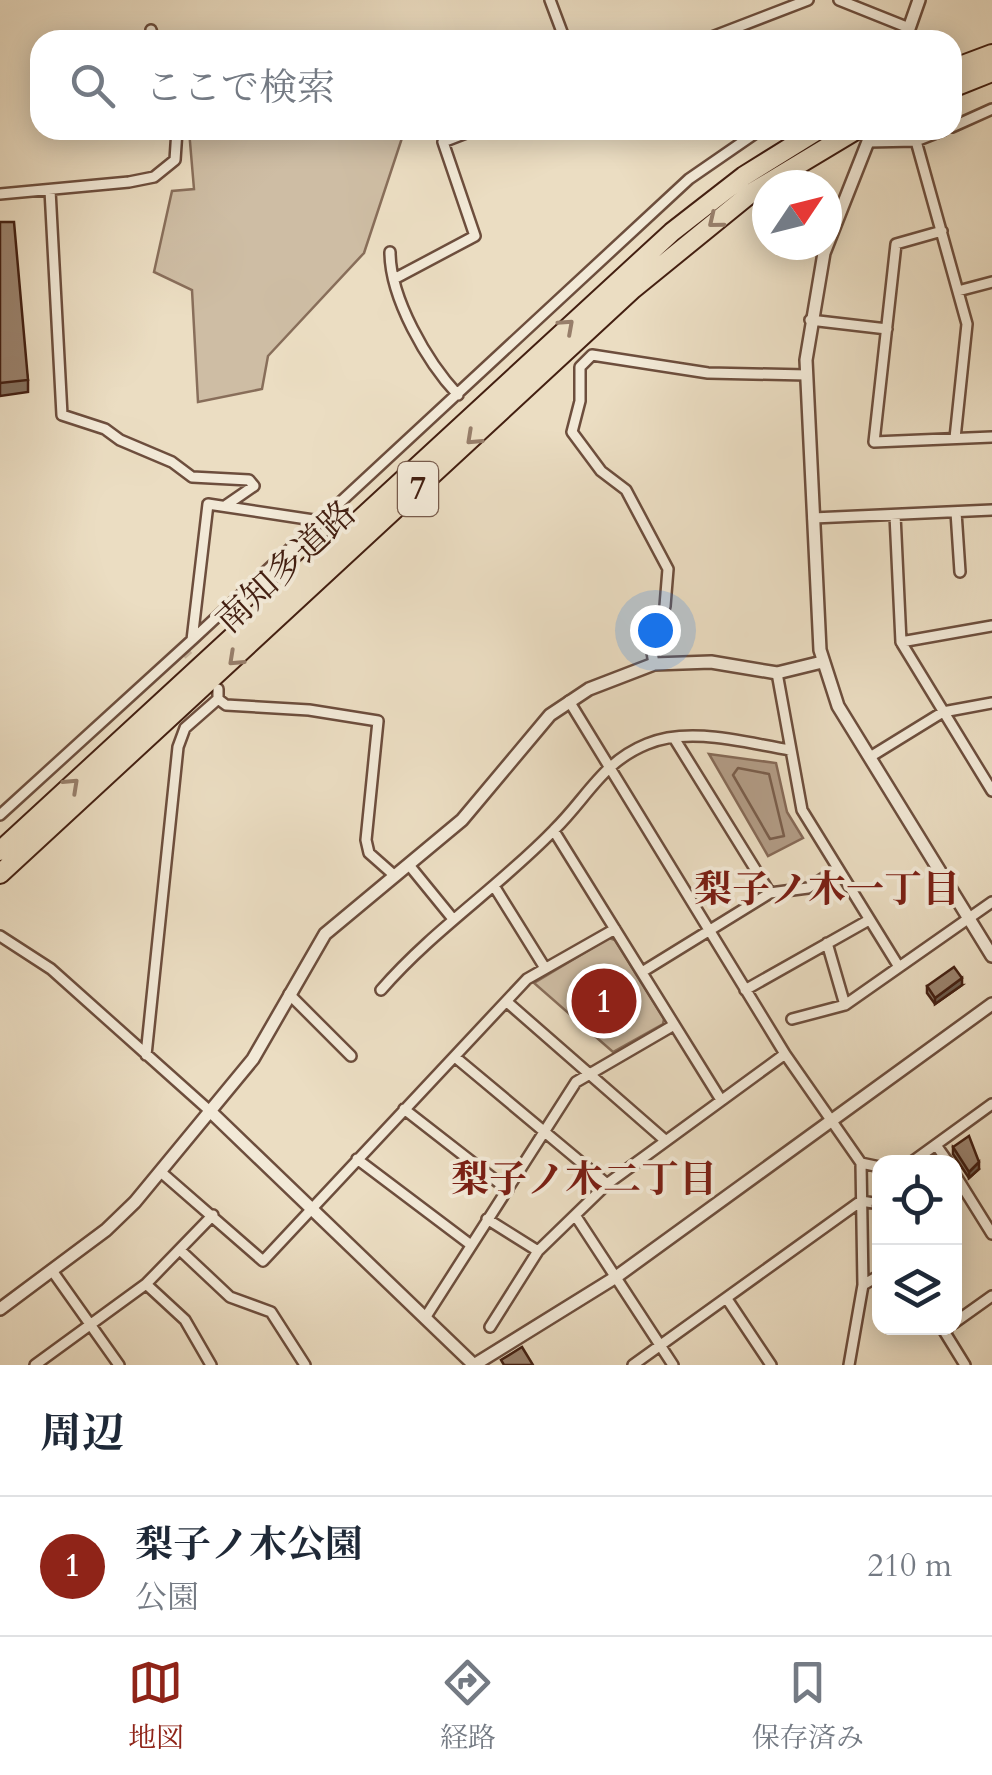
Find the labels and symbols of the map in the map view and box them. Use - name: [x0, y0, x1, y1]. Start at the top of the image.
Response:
- north arrow: [752, 170, 842, 260]
- one-way arrow: [709, 209, 727, 227]
- one-way arrow: [555, 320, 574, 338]
- one-way arrow: [466, 426, 485, 444]
- road number: 7: [398, 462, 438, 516]
- street label: 南知多道路: [206, 490, 366, 644]
- your location: [630, 605, 681, 656]
- one-way arrow: [228, 647, 247, 665]
- one-way arrow: [60, 779, 79, 797]
- district label: 梨子ノ木一丁目: [694, 864, 960, 916]
- pin: 1: [572, 964, 636, 1038]
- district label: 梨子ノ木二丁目: [451, 1154, 717, 1206]

